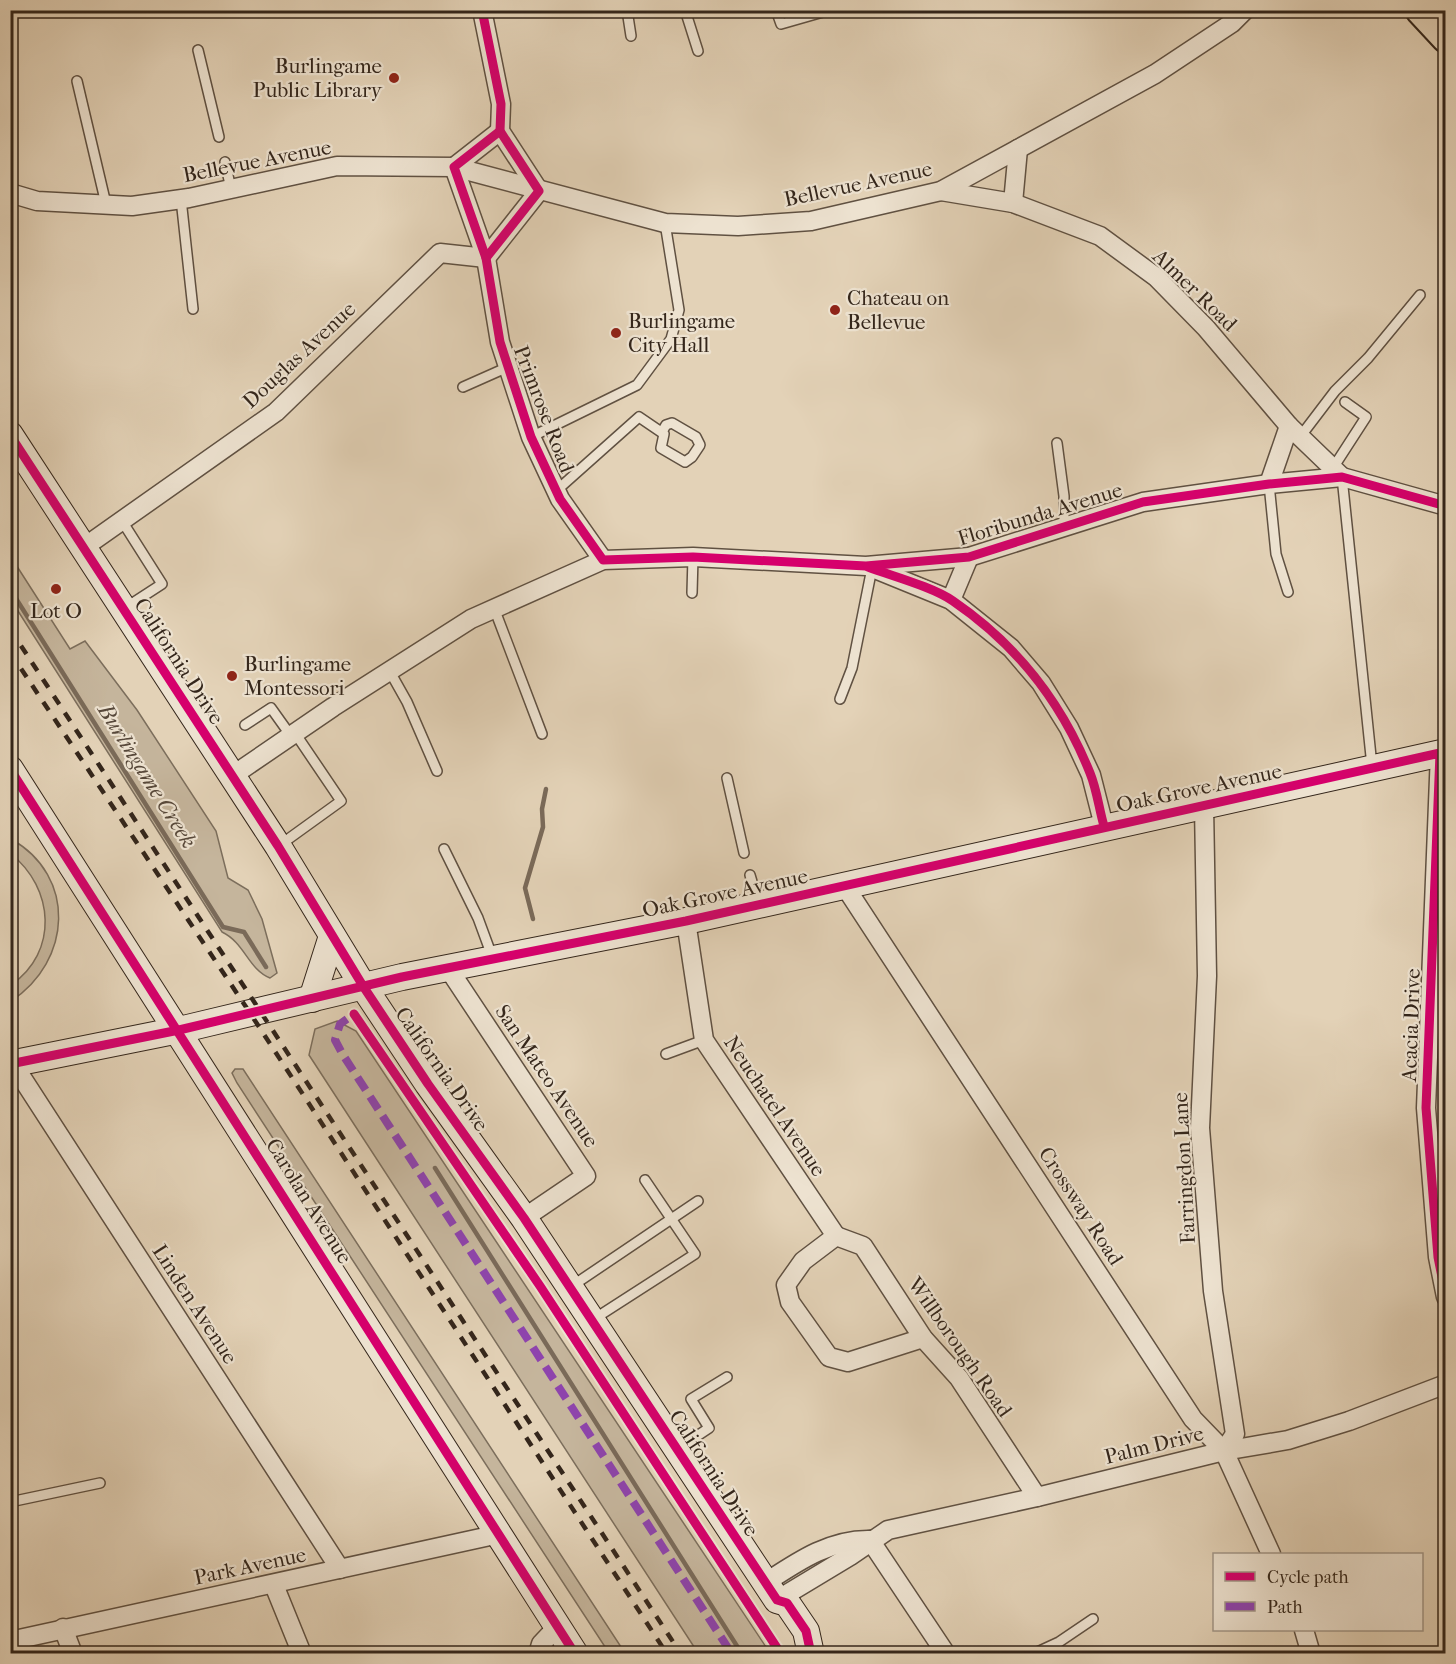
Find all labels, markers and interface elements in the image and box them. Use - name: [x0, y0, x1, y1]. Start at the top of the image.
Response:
- place label: Burlingame Public Library: [253, 54, 383, 102]
- marker: Burlingame Public Library: [387, 71, 401, 85]
- street label: Bellevue Avenue: [181, 135, 333, 187]
- street label: Bellevue Avenue: [782, 157, 934, 211]
- street label: Almer Road: [1147, 243, 1242, 336]
- place label: Chateau on Bellevue: [847, 286, 949, 334]
- street label: Douglas Avenue: [238, 297, 360, 413]
- marker: Chateau on Bellevue: [828, 303, 842, 317]
- place label: Burlingame City Hall: [628, 309, 735, 357]
- marker: Burlingame City Hall: [609, 326, 623, 340]
- street label: Primrose Road: [509, 342, 579, 476]
- street label: Floribunda Avenue: [955, 478, 1125, 550]
- marker: Lot O: [49, 582, 63, 596]
- street label: California Drive: [129, 593, 229, 729]
- place label: Lot O: [30, 599, 82, 623]
- place label: Burlingame Montessori: [244, 652, 351, 700]
- marker: Burlingame Montessori: [225, 669, 239, 683]
- water label: Burlingame Creek: [92, 698, 202, 853]
- street label: Oak Grove Avenue: [1114, 759, 1284, 817]
- street label: Oak Grove Avenue: [640, 864, 810, 922]
- street label: Acacia Drive: [1397, 968, 1425, 1083]
- street label: San Mateo Avenue: [490, 1000, 604, 1152]
- street label: California Drive: [390, 1002, 494, 1136]
- street label: Neuchatel Avenue: [719, 1031, 831, 1181]
- street label: Farringdon Lane: [1168, 1092, 1200, 1244]
- street label: Carolan Avenue: [261, 1134, 357, 1268]
- street label: Crossway Road: [1034, 1142, 1128, 1270]
- street label: Linden Avenue: [148, 1240, 242, 1368]
- street label: Willborough Road: [902, 1272, 1017, 1422]
- street label: California Drive: [664, 1405, 764, 1541]
- street label: Palm Drive: [1102, 1421, 1206, 1469]
- street label: Park Avenue: [192, 1542, 308, 1590]
- legend: [1213, 1553, 1423, 1631]
- text: Cycle path: [1267, 1567, 1348, 1588]
- text: Path: [1267, 1597, 1303, 1618]

